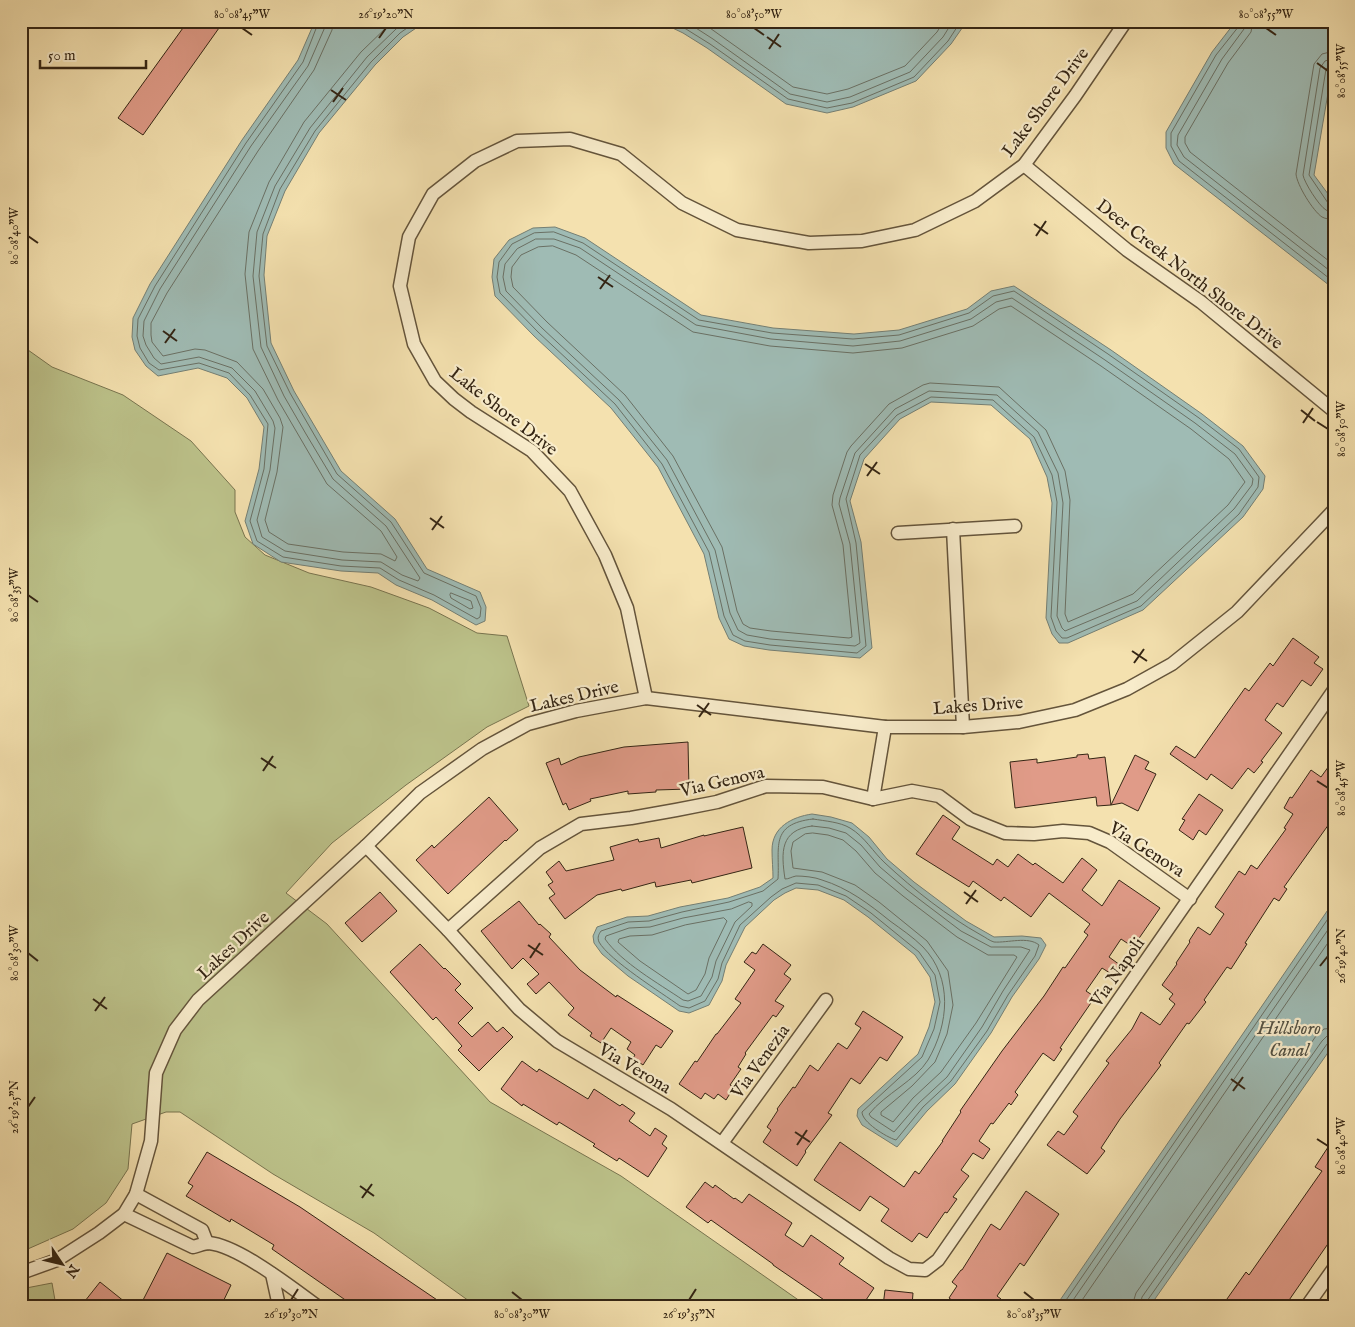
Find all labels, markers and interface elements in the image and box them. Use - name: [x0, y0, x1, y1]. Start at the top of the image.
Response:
- text: 80°08'45"W: [214, 7, 271, 22]
- text: 26°19'20"N: [358, 7, 414, 22]
- text: 80°08'50"W: [726, 7, 783, 22]
- text: 80°08'55"W: [1239, 7, 1294, 22]
- scale bar: [40, 38, 146, 70]
- text: 80°08'55"W: [1334, 43, 1349, 98]
- street label: Lake Shore Drive: [997, 44, 1095, 162]
- text: 50 m: [48, 46, 76, 65]
- street label: Deer Creek North Shore Drive: [1091, 195, 1287, 355]
- text: 80°08'40"W: [7, 207, 22, 265]
- street label: Lake Shore Drive: [444, 363, 562, 462]
- text: 80°08'50"W: [1334, 400, 1349, 457]
- text: 80°08'35"W: [7, 567, 22, 622]
- street label: Lakes Drive: [528, 676, 621, 719]
- street label: Lakes Drive: [932, 692, 1024, 721]
- text: 80°08'45"W: [1334, 759, 1349, 816]
- street label: Via Genova: [677, 762, 767, 804]
- street label: Via Genova: [1103, 817, 1189, 883]
- street label: Lakes Drive: [193, 907, 275, 985]
- text: 80°08'30"W: [7, 924, 22, 981]
- text: 26°19'40"N: [1334, 928, 1349, 984]
- street label: Via Napoli: [1085, 933, 1151, 1013]
- water label: Hillsboro Canal: [1256, 1017, 1321, 1063]
- street label: Via Venezia: [726, 1020, 796, 1104]
- street label: Via Verona: [593, 1038, 675, 1100]
- text: 26°19'25"N: [7, 1079, 22, 1134]
- text: 80°08'40"W: [1334, 1117, 1349, 1175]
- north arrow: [38, 1240, 88, 1290]
- text: N: [61, 1260, 83, 1281]
- text: 26°19'30"N: [264, 1307, 319, 1322]
- text: 80°08'30"W: [494, 1307, 551, 1322]
- text: 26°19'35"N: [663, 1307, 716, 1322]
- text: 80°08'35"W: [1007, 1307, 1062, 1322]

